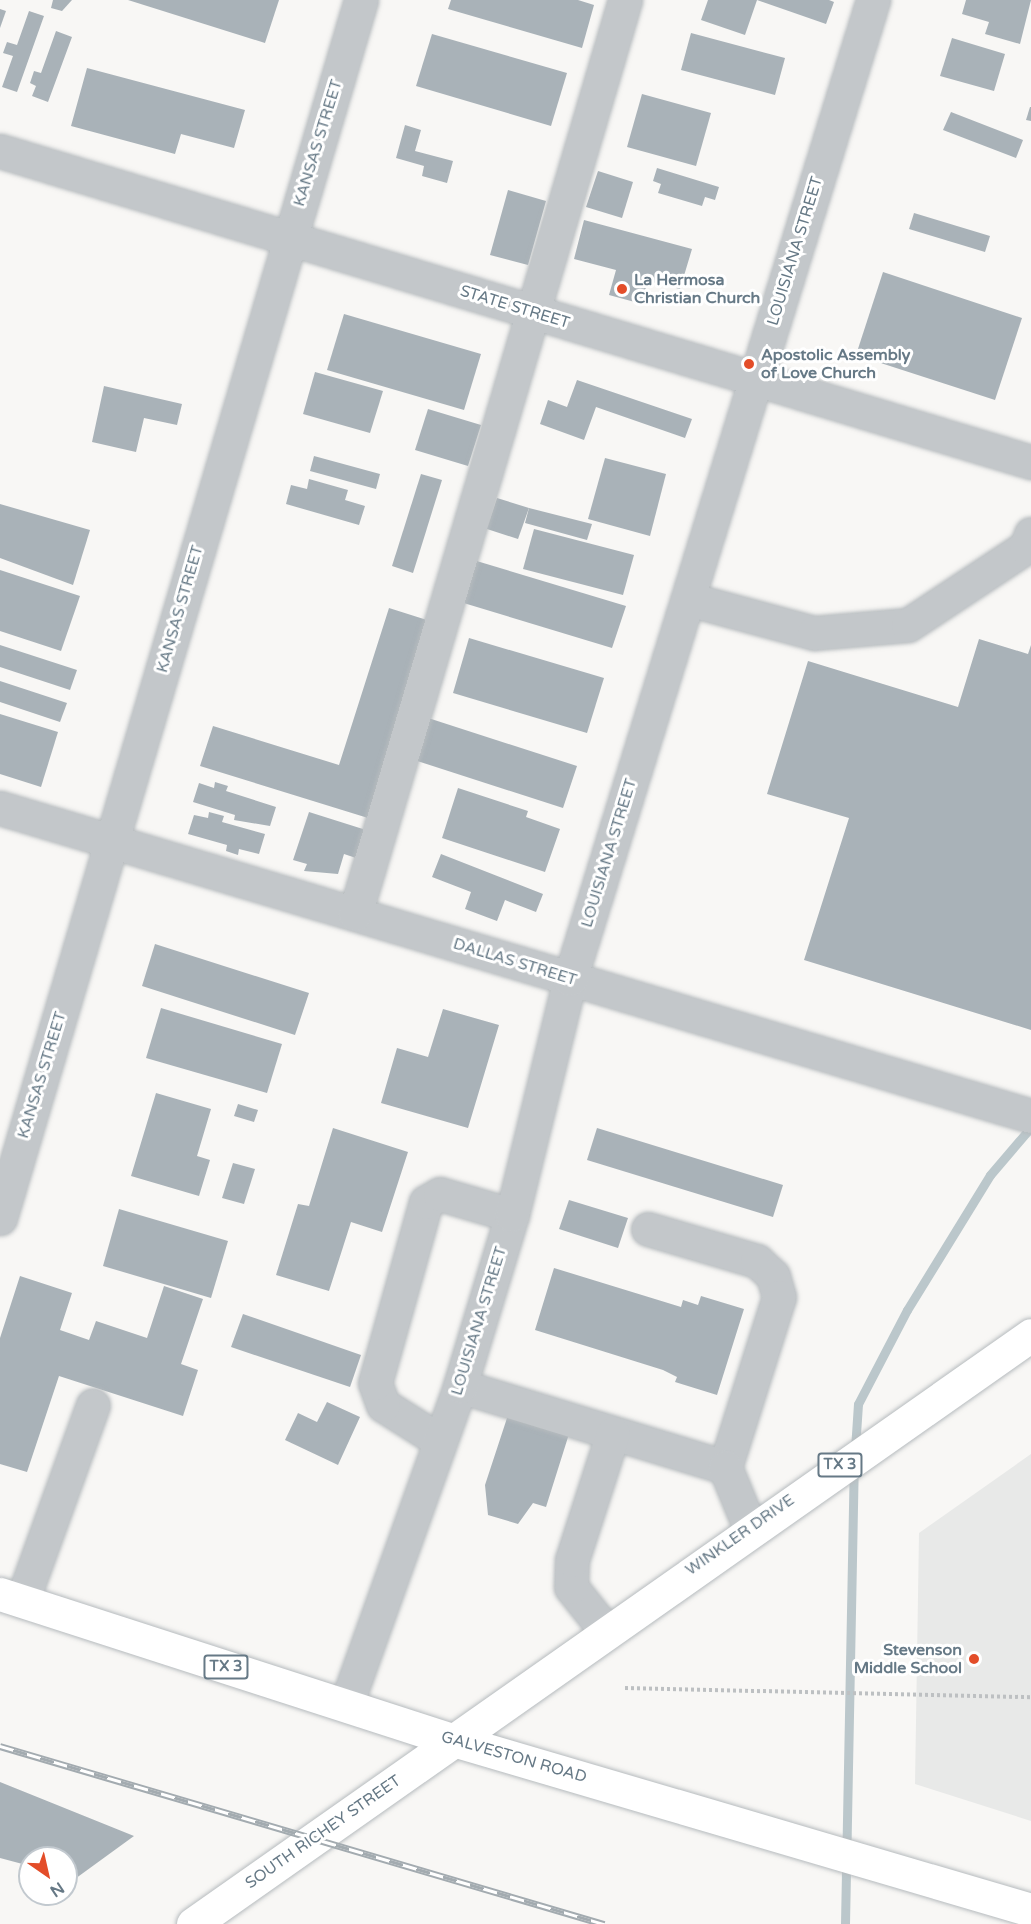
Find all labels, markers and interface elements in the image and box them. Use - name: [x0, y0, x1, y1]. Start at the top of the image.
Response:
- street label: KANSAS STREET: [290, 77, 346, 209]
- street label: LOUISIANA STREET: [763, 174, 827, 328]
- place label: La Hermosa Christian Church: [634, 270, 760, 308]
- street label: STATE STREET: [458, 281, 572, 333]
- marker: La Hermosa Christian Church: [615, 282, 629, 296]
- place label: Apostolic Assembly of Love Church: [761, 345, 910, 383]
- marker: Apostolic Assembly of Love Church: [742, 357, 756, 371]
- street label: KANSAS STREET: [153, 543, 207, 675]
- street label: LOUISIANA STREET: [577, 776, 641, 930]
- street label: DALLAS STREET: [451, 934, 579, 990]
- street label: KANSAS STREET: [14, 1009, 70, 1141]
- street label: LOUISIANA STREET: [447, 1244, 511, 1398]
- road number: TX 3: [816, 1453, 864, 1477]
- street label: WINKLER DRIVE: [682, 1490, 798, 1580]
- place label: Stevenson Middle School: [854, 1640, 962, 1678]
- marker: Stevenson Middle School: [967, 1652, 981, 1666]
- road number: TX 3: [202, 1655, 250, 1679]
- street label: GALVESTON ROAD: [439, 1727, 589, 1787]
- street label: SOUTH RICHEY STREET: [242, 1771, 404, 1893]
- north arrow: [18, 1846, 78, 1906]
- text: N: [46, 1877, 68, 1901]

